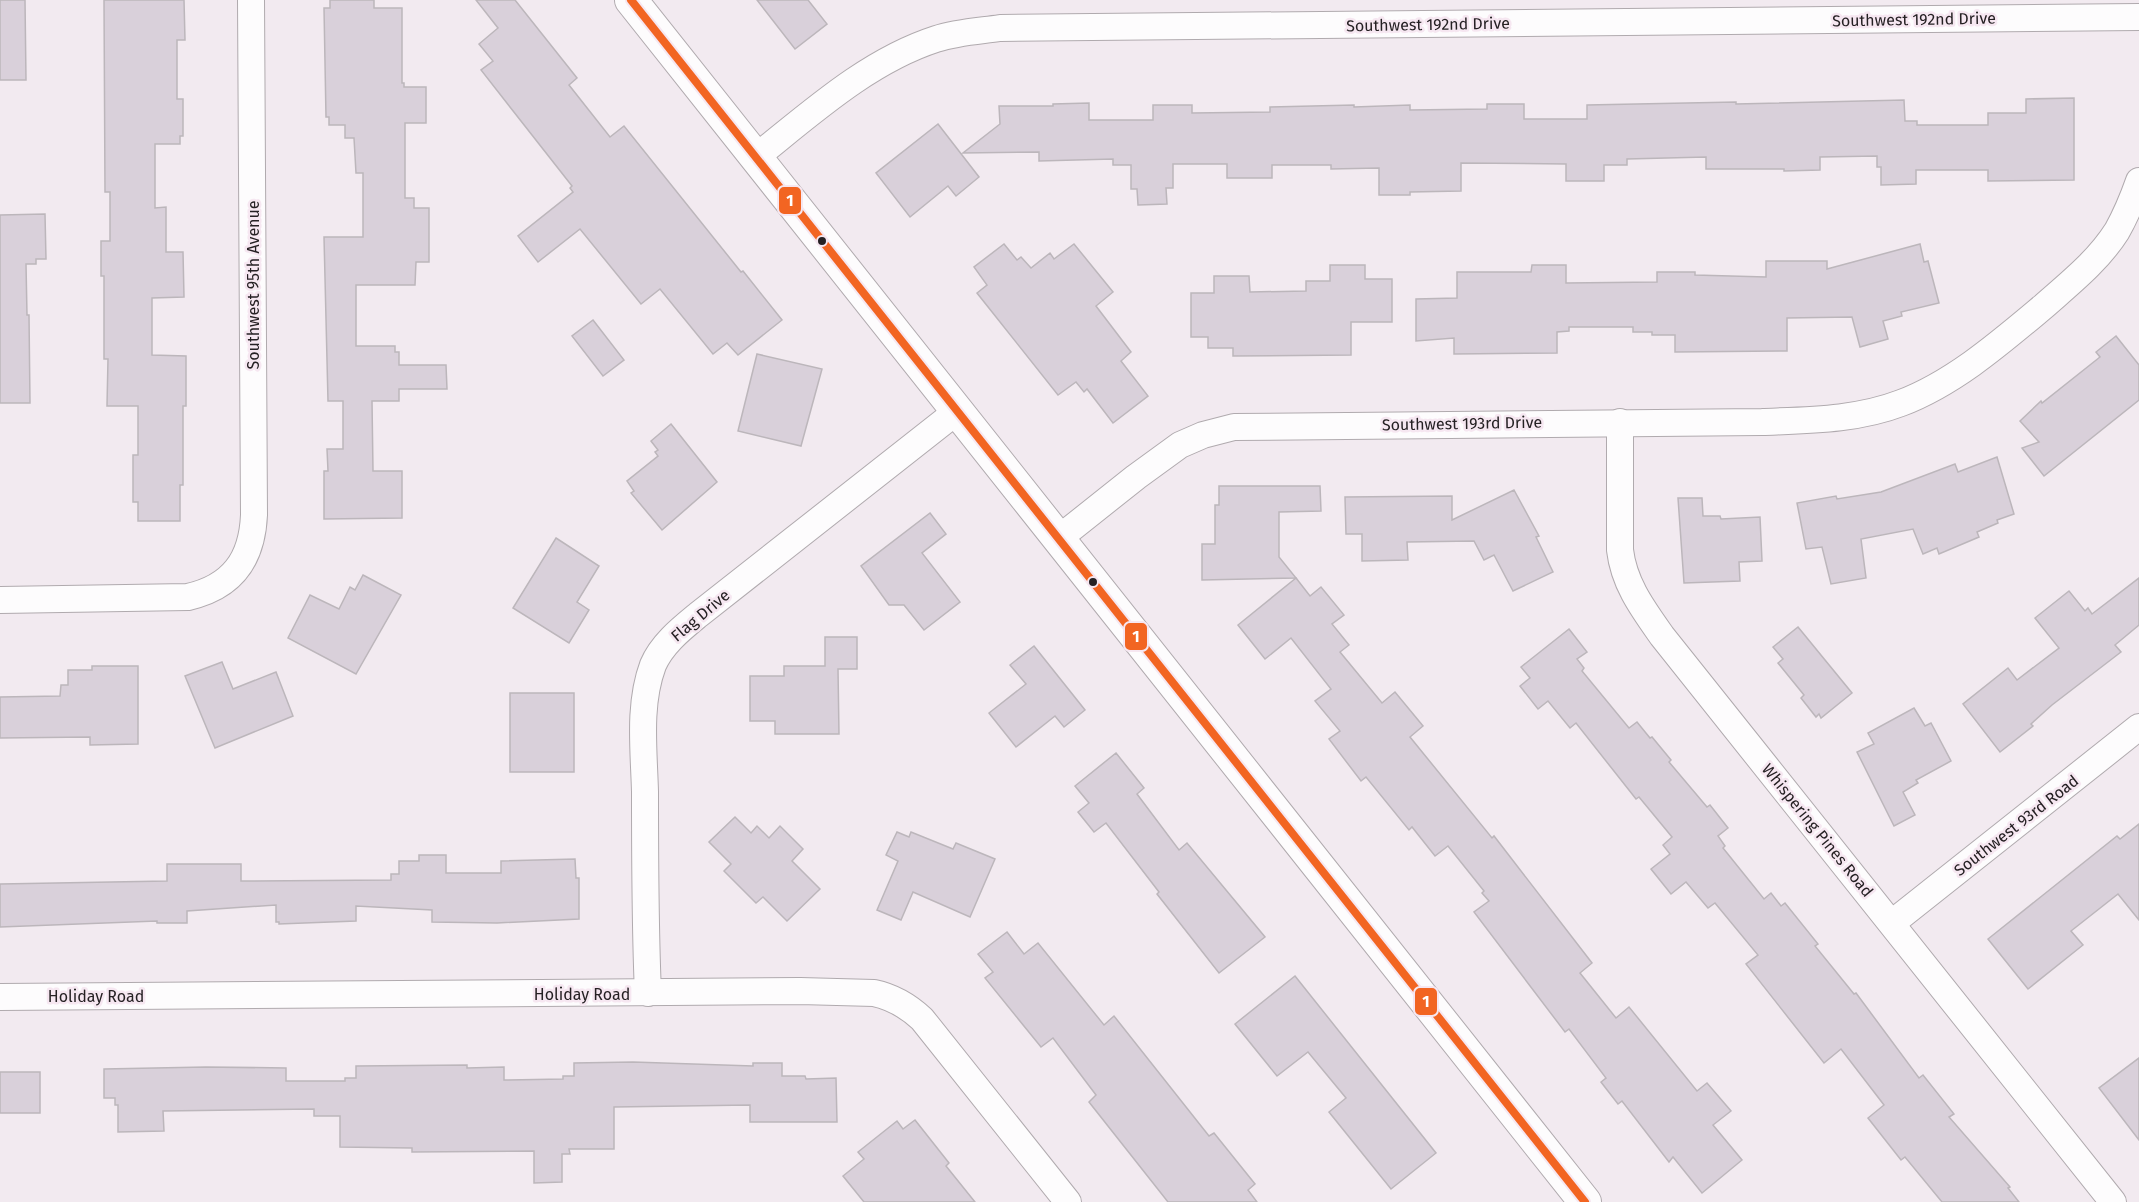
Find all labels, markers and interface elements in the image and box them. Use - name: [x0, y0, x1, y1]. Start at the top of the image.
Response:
- street label: Southwest 192nd Drive: [1832, 9, 1996, 30]
- street label: Southwest 192nd Drive: [1346, 14, 1510, 35]
- line badge: 1: [778, 186, 802, 215]
- text: 1: [786, 191, 794, 210]
- street label: Southwest 95th Avenue: [244, 200, 263, 370]
- unlabelled marker: [816, 235, 828, 247]
- street label: Southwest 193rd Drive: [1382, 413, 1542, 434]
- unlabelled marker: [1087, 576, 1099, 588]
- street label: Flag Drive: [667, 585, 734, 645]
- line badge: 1: [1124, 622, 1148, 651]
- text: 1: [1132, 627, 1140, 646]
- street label: Whispering Pines Road: [1758, 760, 1877, 901]
- street label: Southwest 93rd Road: [1950, 771, 2082, 880]
- street label: Holiday Road: [534, 985, 630, 1004]
- street label: Holiday Road: [48, 987, 144, 1006]
- line badge: 1: [1414, 987, 1438, 1016]
- text: 1: [1422, 992, 1430, 1011]

